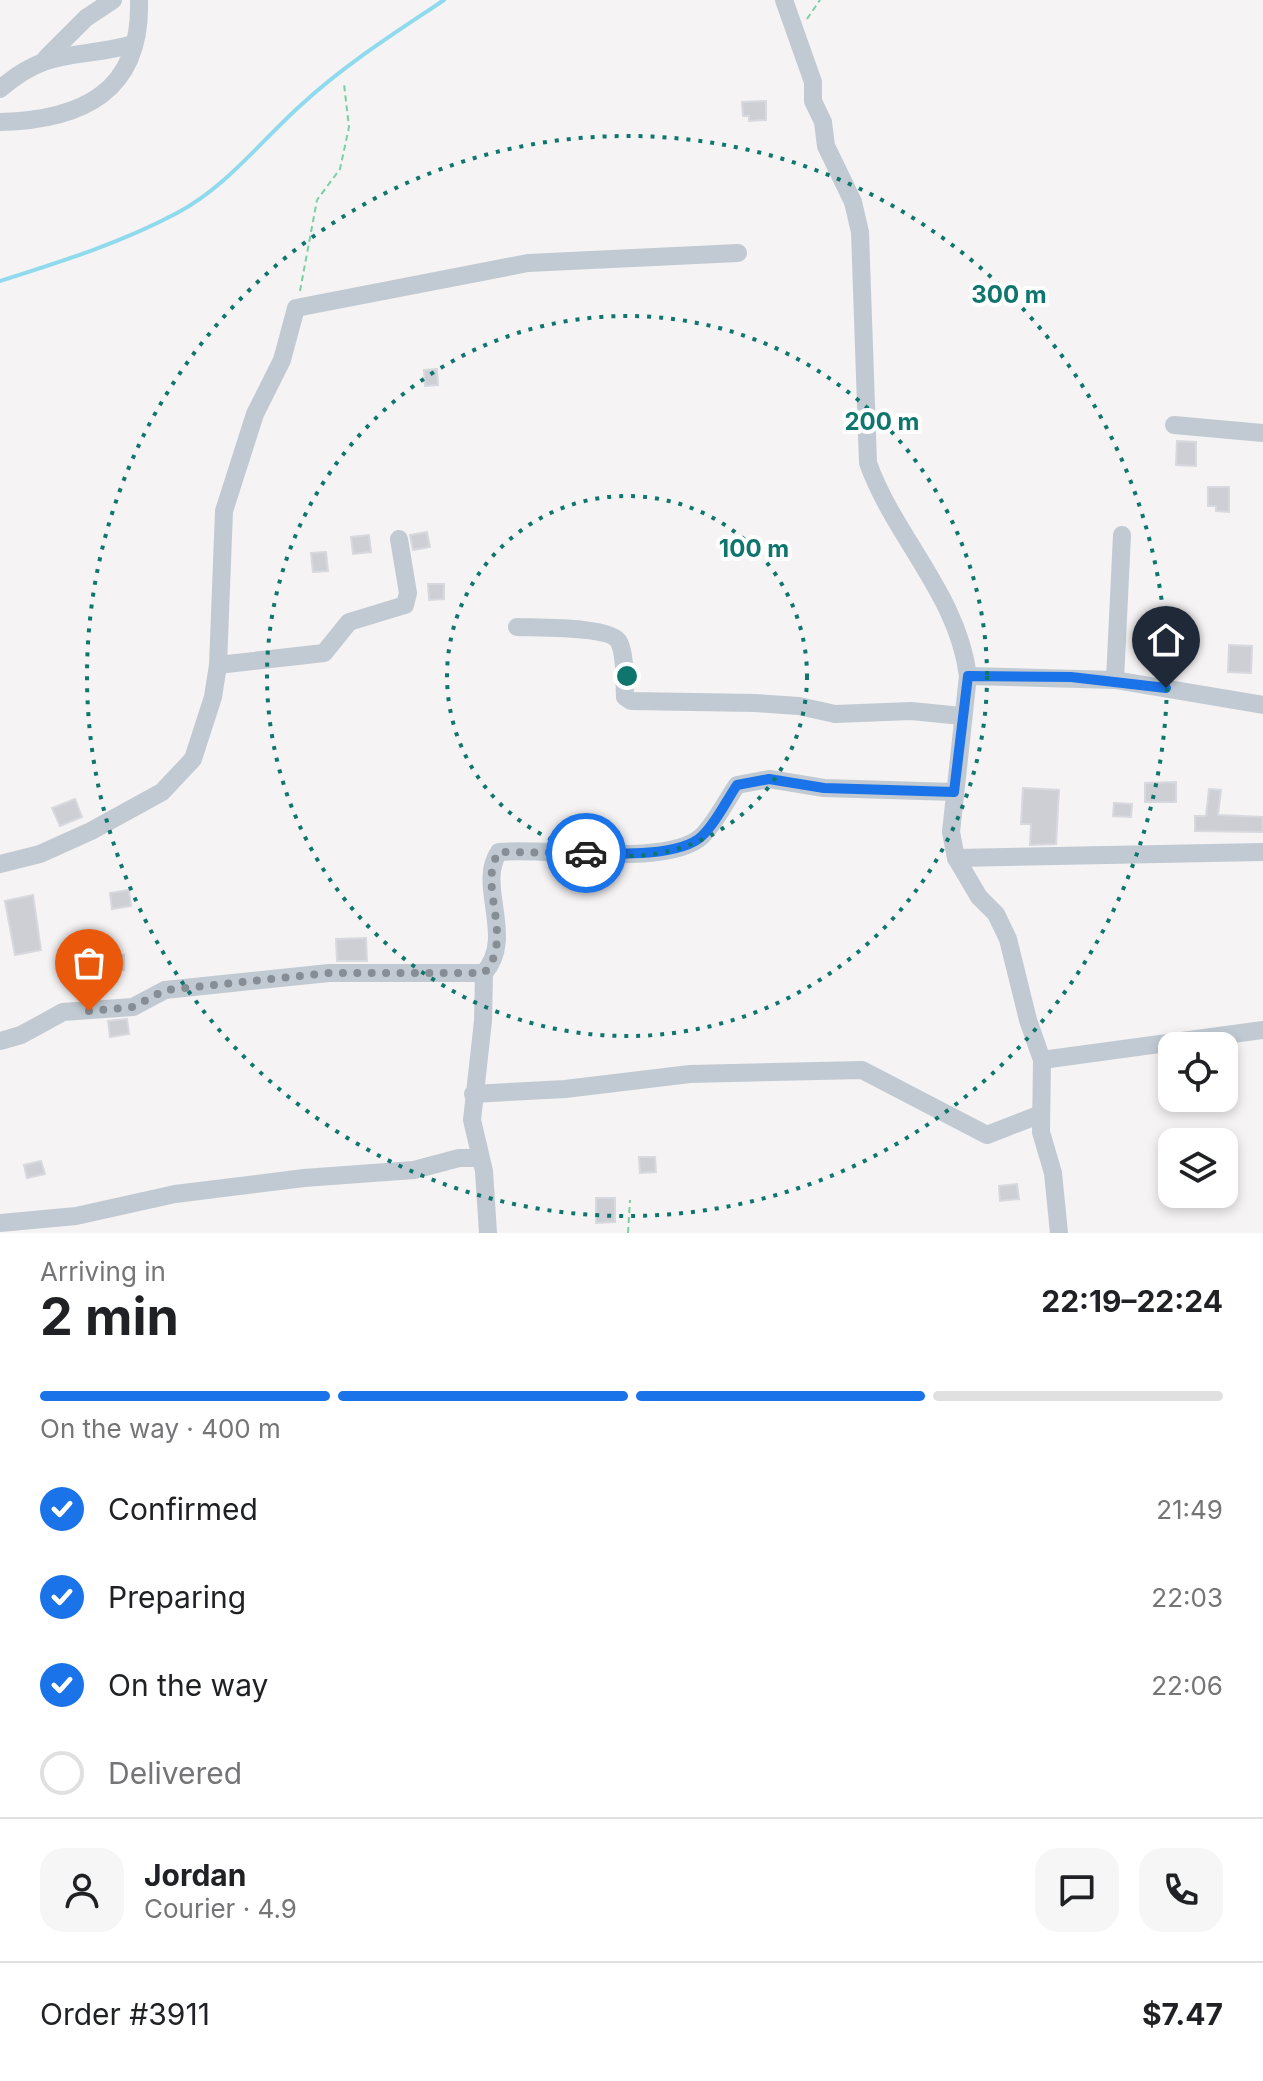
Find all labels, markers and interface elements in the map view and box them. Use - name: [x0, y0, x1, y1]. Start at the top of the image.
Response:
- text: 300 m: [971, 280, 1047, 309]
- text: 200 m: [844, 407, 920, 436]
- text: 100 m: [719, 534, 789, 563]
- pin: [1132, 606, 1200, 688]
- icon: home: [1144, 618, 1188, 662]
- centre of rings: [613, 662, 641, 690]
- courier: [546, 813, 626, 893]
- icon: car: [564, 831, 608, 875]
- pin: [55, 929, 123, 1011]
- icon: bag: [67, 941, 111, 985]
- map controls: [1158, 1032, 1238, 1208]
- button: locate: [1158, 1032, 1238, 1112]
- button: layers: [1158, 1128, 1238, 1208]
- text: Arriving in: [40, 1256, 166, 1287]
- text: 22:19–22:24: [1041, 1283, 1223, 1319]
- text: 2 min: [40, 1285, 179, 1348]
- text: On the way · 400 m: [40, 1413, 281, 1444]
- icon: check: [40, 1487, 84, 1531]
- text: Confirmed: [108, 1491, 258, 1527]
- text: 21:49: [1156, 1494, 1223, 1525]
- icon: check: [40, 1575, 84, 1619]
- text: Preparing: [108, 1579, 246, 1615]
- text: 22:03: [1151, 1582, 1223, 1613]
- icon: check: [40, 1663, 84, 1707]
- text: On the way: [108, 1667, 268, 1703]
- text: 22:06: [1151, 1670, 1223, 1701]
- text: Delivered: [108, 1755, 242, 1791]
- button: person: [40, 1848, 124, 1932]
- button: chat: [1035, 1848, 1119, 1932]
- button: phone: [1139, 1848, 1223, 1932]
- text: Jordan: [144, 1857, 246, 1893]
- text: Courier · 4.9: [144, 1893, 297, 1924]
- text: Order #3911: [40, 1996, 210, 2032]
- text: $7.47: [1142, 1996, 1223, 2032]

